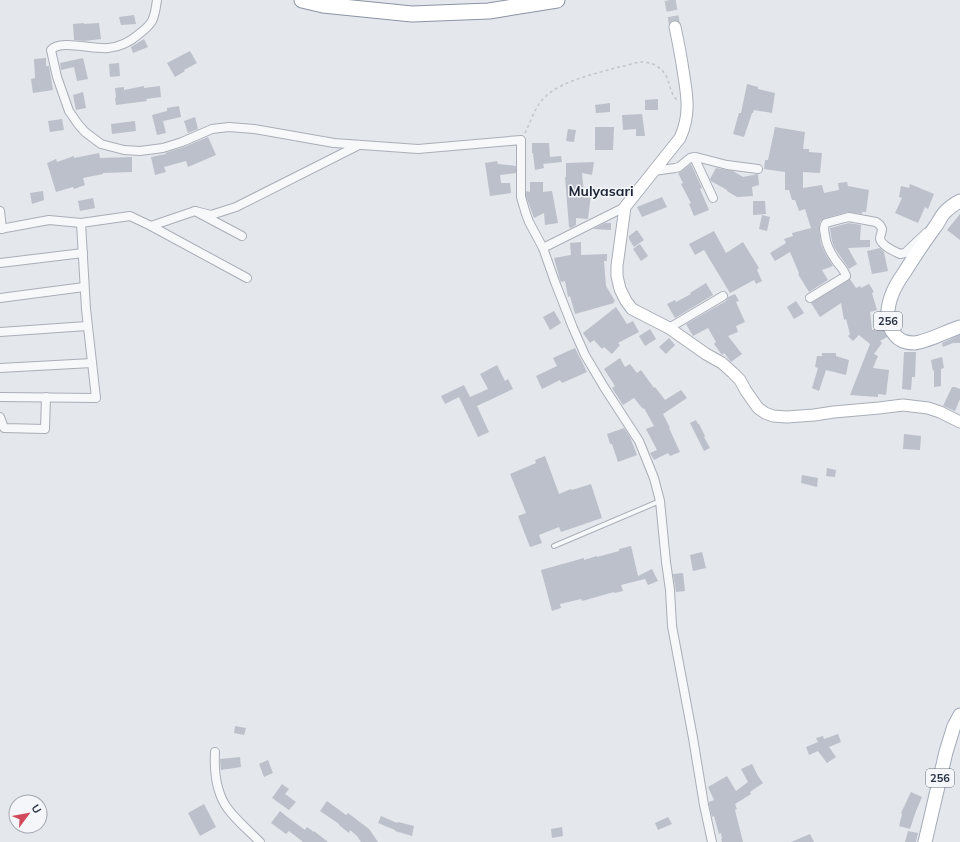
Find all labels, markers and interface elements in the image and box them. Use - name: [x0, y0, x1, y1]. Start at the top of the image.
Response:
- district label: Mulyasari: [568, 182, 634, 200]
- road number: 256: [874, 312, 902, 330]
- road number: 256: [926, 769, 954, 787]
- north arrow: [8, 794, 48, 834]
- text: U: [28, 802, 45, 816]

